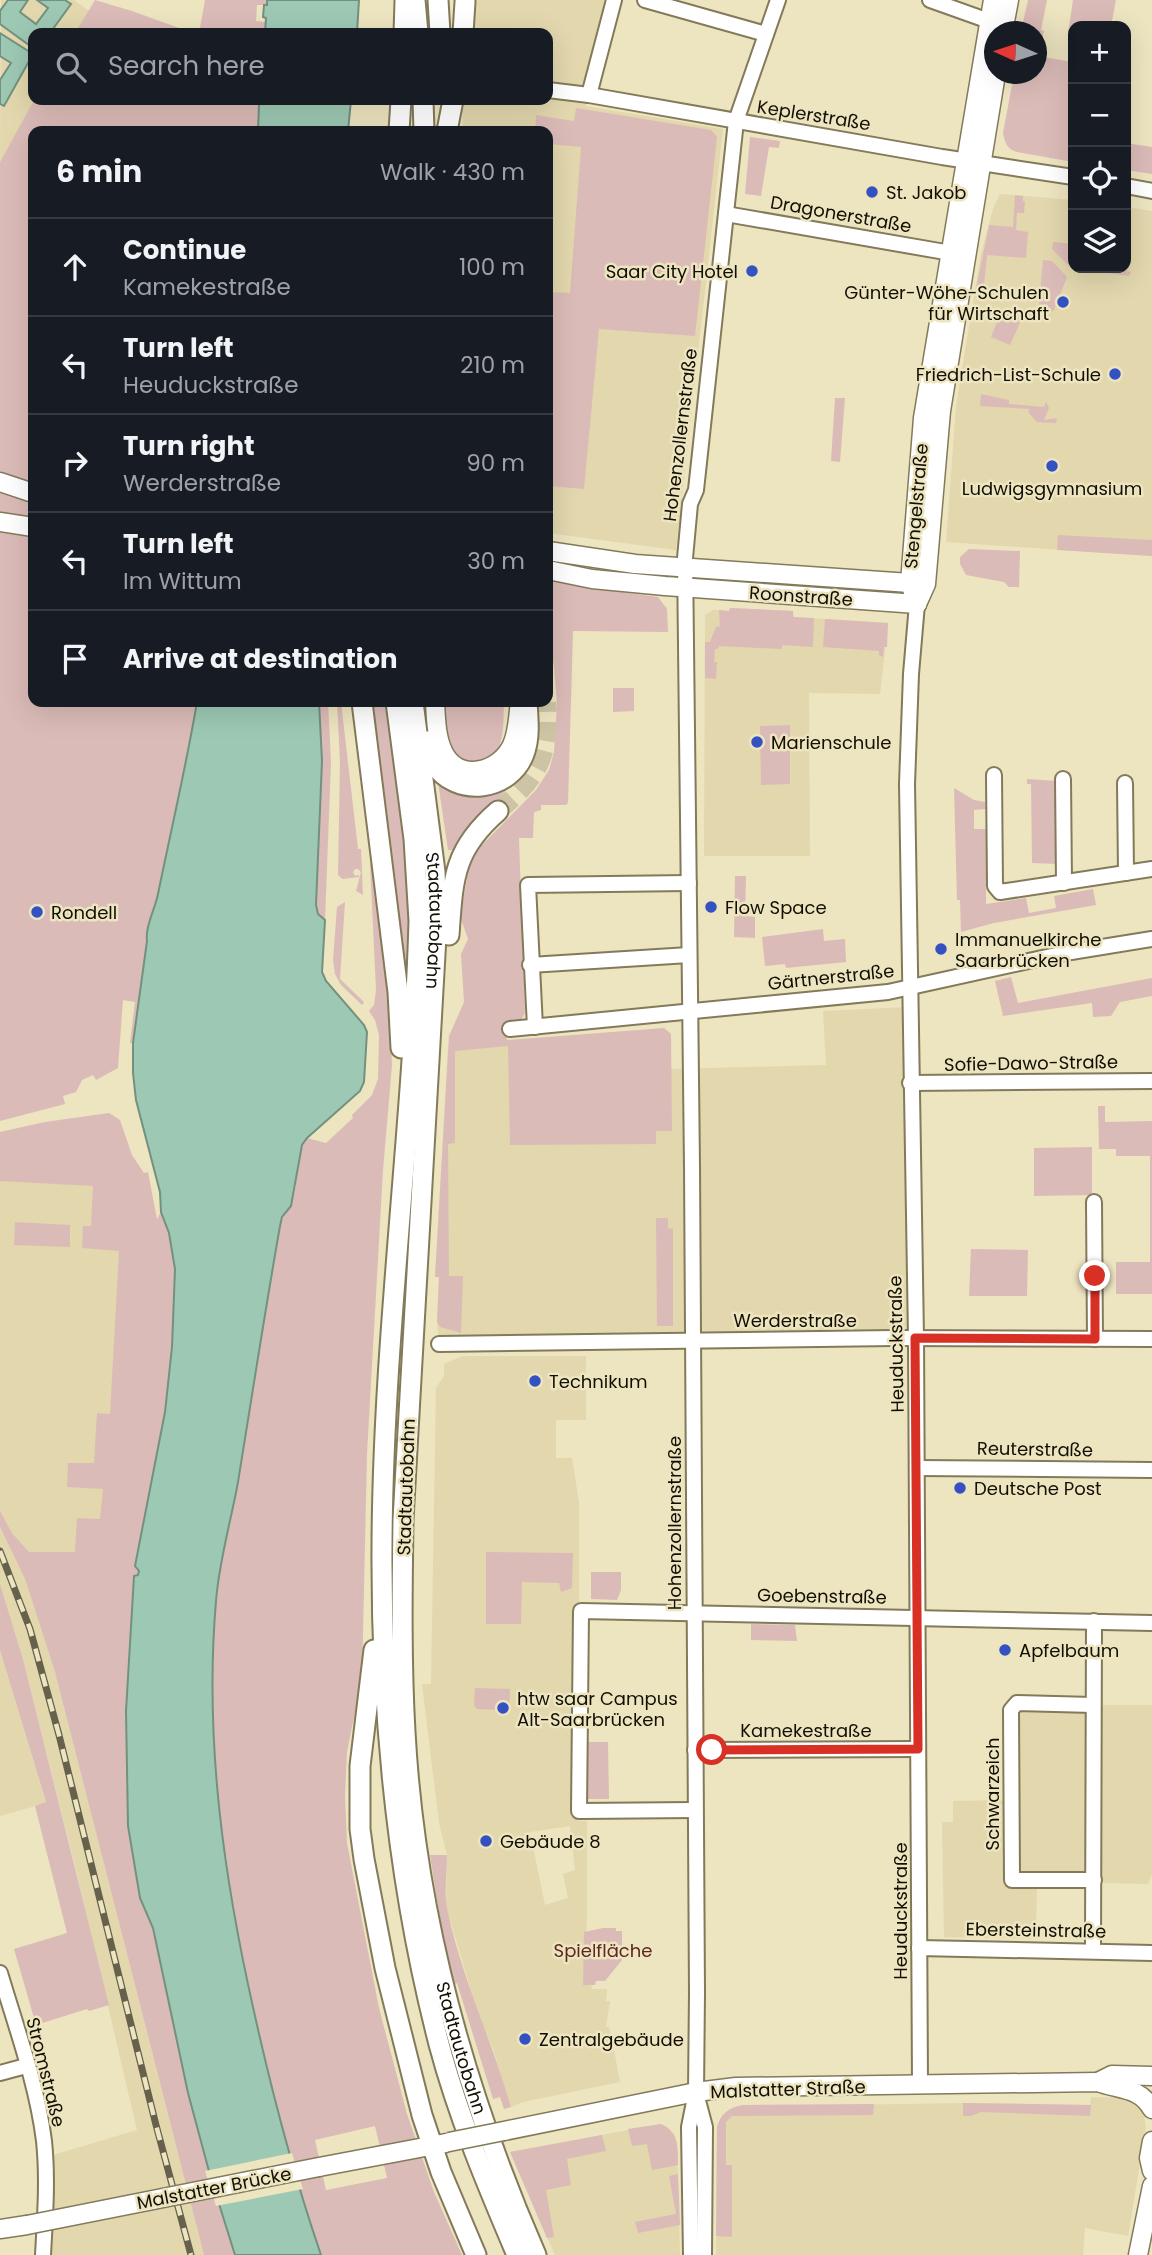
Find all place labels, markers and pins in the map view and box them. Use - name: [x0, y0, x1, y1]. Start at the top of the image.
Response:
- place label: St. Jakob: [886, 180, 966, 205]
- marker: St. Jakob: [864, 184, 880, 200]
- place label: Saar City Hotel: [606, 259, 738, 284]
- marker: Saar City Hotel: [744, 263, 760, 279]
- place label: Günter-Wöhe-Schulen für Wirtschaft: [844, 280, 1049, 326]
- marker: Günter-Wöhe-Schulen für Wirtschaft: [1055, 294, 1071, 310]
- place label: Friedrich-List-Schule: [916, 362, 1101, 387]
- marker: Friedrich-List-Schule: [1107, 366, 1123, 382]
- marker: Ludwigsgymnasium: [1044, 458, 1060, 474]
- place label: Ludwigsgymnasium: [962, 476, 1142, 501]
- place label: Marienschule: [771, 730, 891, 755]
- marker: Marienschule: [749, 734, 765, 750]
- place label: Flow Space: [725, 895, 827, 920]
- marker: Flow Space: [703, 899, 719, 915]
- place label: Rondell: [51, 900, 117, 925]
- marker: Rondell: [29, 904, 45, 920]
- place label: Immanuelkirche Saarbrücken: [955, 927, 1101, 973]
- marker: Immanuelkirche Saarbrücken: [933, 941, 949, 957]
- place label: Technikum: [549, 1369, 648, 1394]
- marker: Technikum: [527, 1373, 543, 1389]
- place label: Deutsche Post: [974, 1476, 1102, 1501]
- marker: Deutsche Post: [952, 1480, 968, 1496]
- place label: Apfelbaum: [1019, 1638, 1119, 1663]
- marker: Apfelbaum: [997, 1642, 1013, 1658]
- place label: htw saar Campus Alt-Saarbrücken: [517, 1686, 678, 1732]
- marker: htw saar Campus Alt-Saarbrücken: [495, 1700, 511, 1716]
- place label: Gebäude 8: [500, 1829, 601, 1854]
- marker: Gebäude 8: [478, 1833, 494, 1849]
- place label: Zentralgebäude: [539, 2027, 684, 2052]
- marker: Zentralgebäude: [517, 2031, 533, 2047]

